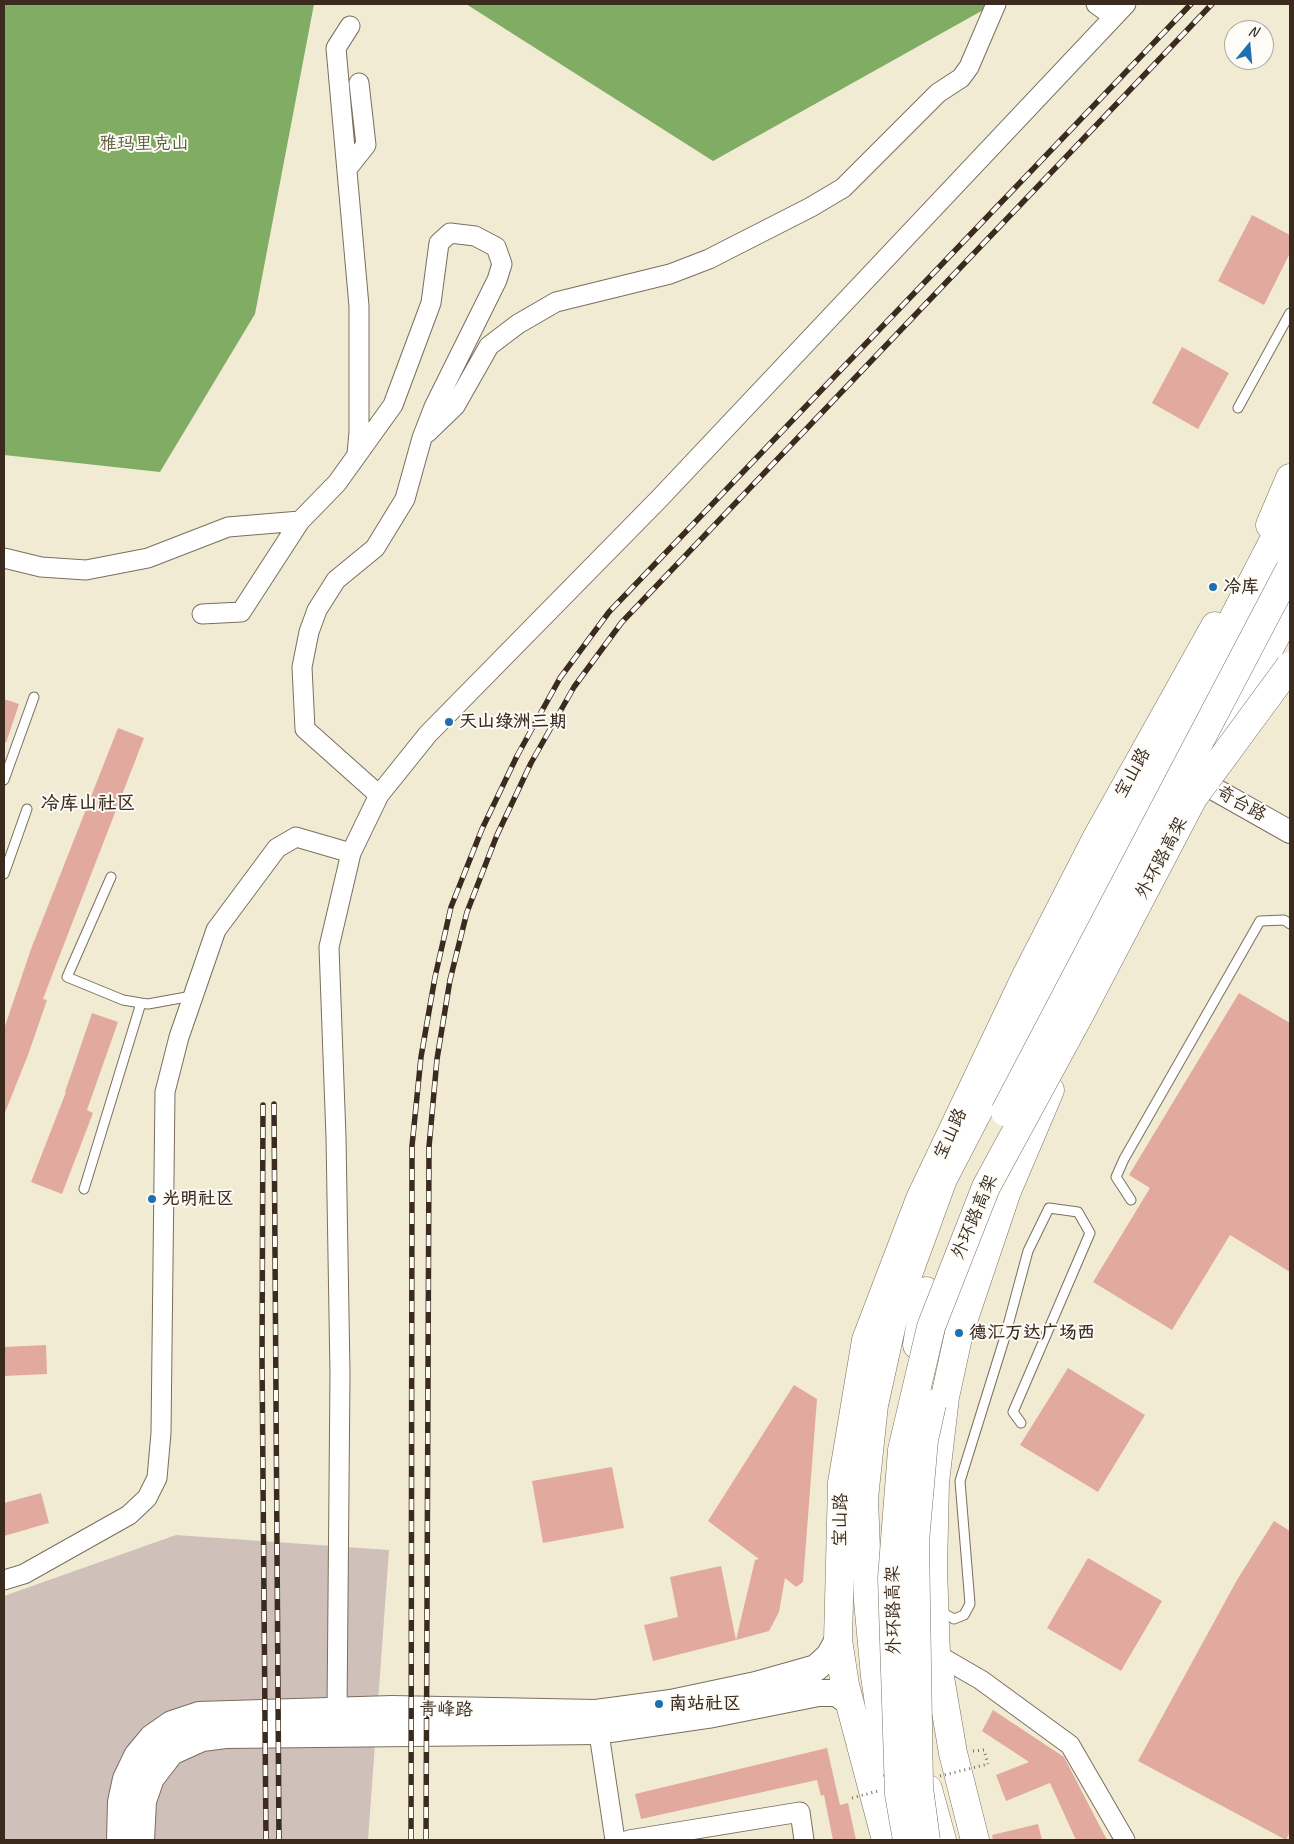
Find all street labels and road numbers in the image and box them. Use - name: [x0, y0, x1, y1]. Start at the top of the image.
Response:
- street label: 宝山路: [1110, 744, 1156, 802]
- street label: 奇台路: [1212, 781, 1270, 827]
- street label: 外环路高架: [1131, 813, 1193, 903]
- street label: 宝山路: [930, 1105, 972, 1163]
- street label: 外环路高架: [947, 1171, 1003, 1263]
- street label: 宝山路: [830, 1493, 852, 1547]
- street label: 外环路高架: [882, 1565, 906, 1655]
- street label: 青峰路: [419, 1699, 473, 1721]

